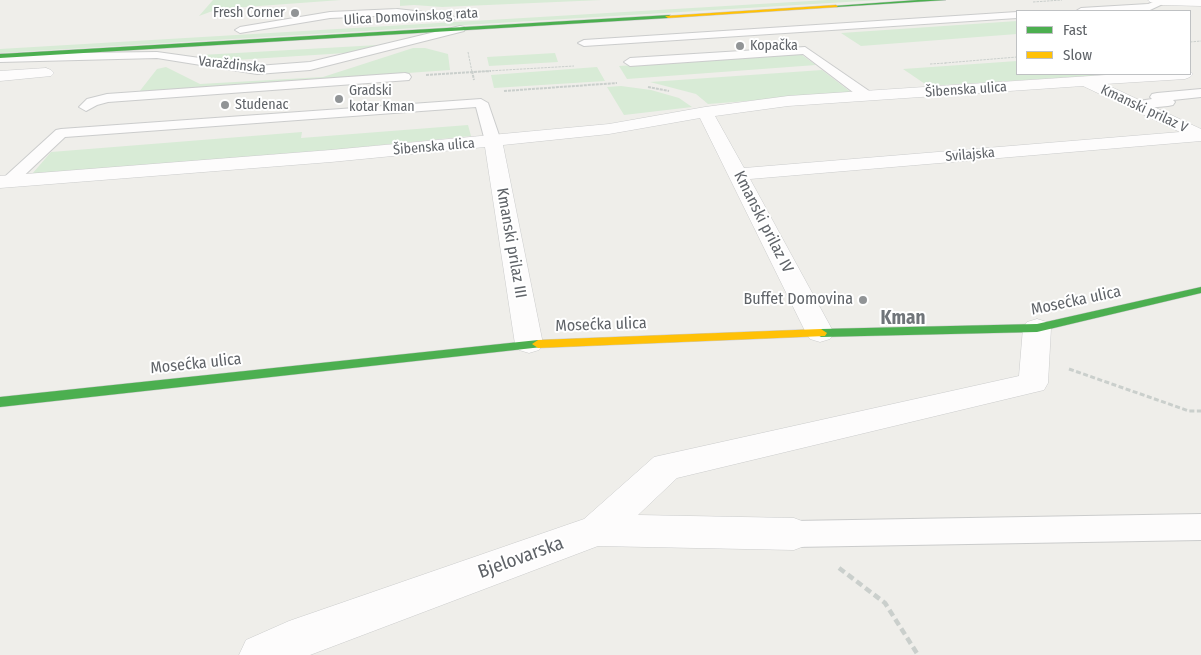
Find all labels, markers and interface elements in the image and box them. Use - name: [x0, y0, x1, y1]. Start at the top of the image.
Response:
- place label: Fresh Corner: [213, 5, 285, 21]
- street label: Ulica Domovinskog rata: [343, 5, 479, 29]
- marker: Fresh Corner: [289, 7, 301, 19]
- legend: [1016, 10, 1191, 75]
- text: Fast: [1063, 21, 1087, 39]
- place label: Kopačka: [750, 38, 798, 54]
- marker: Kopačka: [734, 40, 746, 52]
- text: Slow: [1063, 46, 1092, 64]
- street label: Varaždinska: [197, 53, 267, 77]
- street label: Šibenska ulica: [925, 79, 1007, 101]
- street label: Kmanski prilaz V: [1098, 82, 1190, 136]
- place label: Gradski kotar Kman: [349, 83, 415, 115]
- marker: Gradski kotar Kman: [333, 93, 345, 105]
- place label: Studenac: [235, 97, 288, 113]
- marker: Studenac: [219, 99, 231, 111]
- street label: Šibenska ulica: [392, 135, 476, 159]
- street label: Svilajska: [945, 144, 995, 166]
- street label: Kmanski prilaz IV: [729, 168, 797, 276]
- street label: Kmanski prilaz III: [492, 186, 530, 300]
- street label: Mosećka ulica: [1029, 282, 1123, 320]
- place label: Buffet Domovina: [744, 290, 853, 310]
- marker: Buffet Domovina: [857, 294, 869, 306]
- district label: Kman: [881, 308, 925, 330]
- street label: Mosećka ulica: [555, 314, 647, 336]
- street label: Mosećka ulica: [150, 350, 242, 378]
- street label: Bjelovarska: [475, 532, 567, 584]

